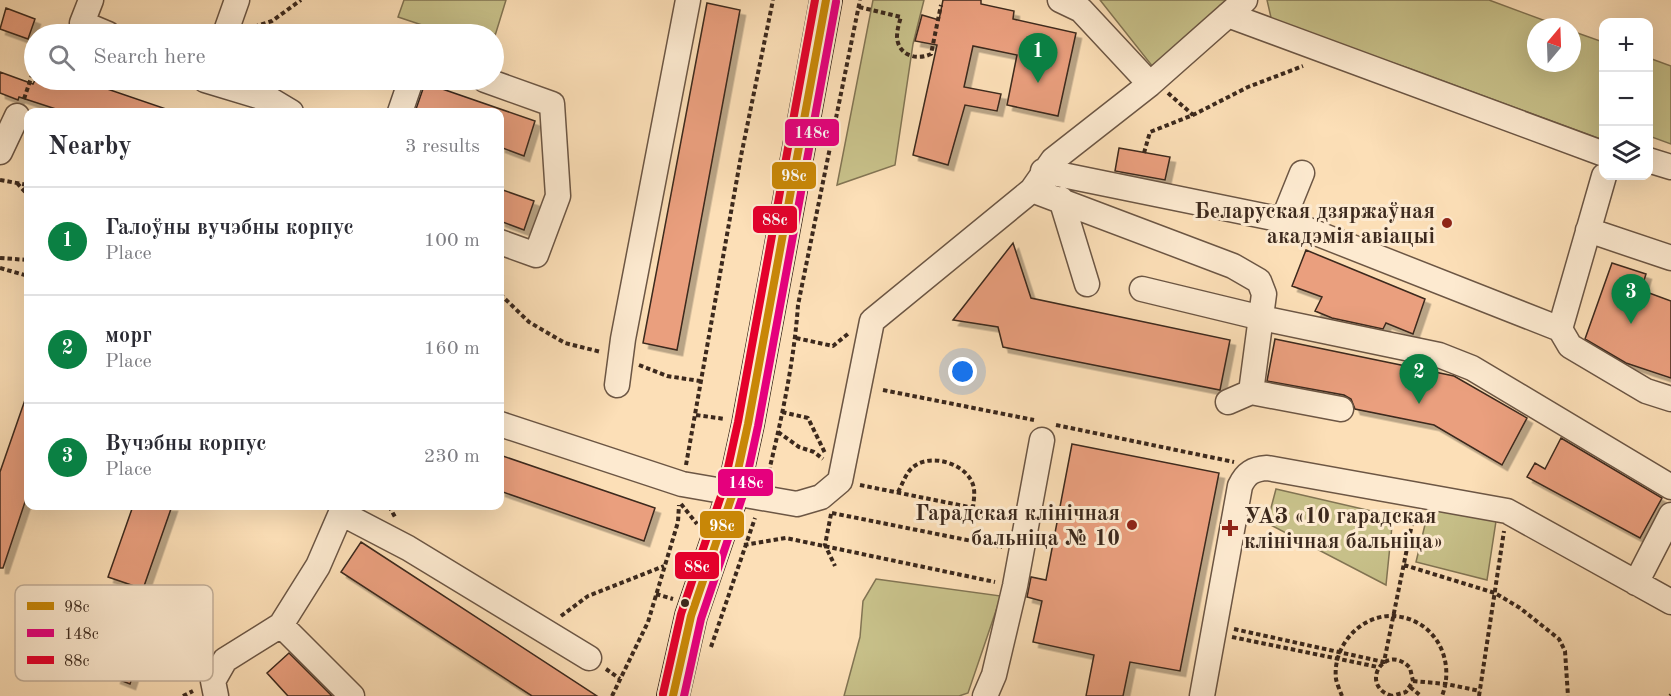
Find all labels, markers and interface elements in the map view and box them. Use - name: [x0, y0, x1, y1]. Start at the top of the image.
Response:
- north arrow: [1527, 18, 1581, 72]
- map controls: [1599, 18, 1653, 180]
- button: +: [1599, 18, 1653, 72]
- search box: [24, 24, 504, 90]
- pin: 1: [1018, 34, 1058, 83]
- icon: search: [45, 41, 78, 74]
- text: Search here: [93, 46, 206, 68]
- button: −: [1599, 72, 1653, 126]
- line badge: 148с: [784, 118, 840, 147]
- text: 148с: [794, 126, 830, 142]
- button: layers: [1599, 126, 1653, 180]
- text: Nearby: [48, 134, 132, 160]
- text: 3 results: [405, 137, 480, 157]
- line badge: 98с: [771, 161, 817, 190]
- text: 98с: [781, 169, 807, 185]
- place label: Беларуская дзяржаўная акадэмія авіацыі: [1194, 201, 1435, 248]
- line badge: 88с: [752, 205, 798, 234]
- text: 88с: [762, 213, 788, 229]
- marker: Беларуская дзяржаўная акадэмія авіацыі: [1440, 216, 1454, 230]
- text: Галоўны вучэбны корпус: [105, 217, 354, 239]
- text: 1: [62, 231, 73, 251]
- text: 100 m: [424, 231, 480, 251]
- text: Place: [105, 244, 152, 264]
- pin: 3: [1612, 274, 1650, 324]
- text: морг: [105, 325, 152, 347]
- text: 2: [62, 339, 73, 359]
- text: 160 m: [424, 339, 480, 359]
- text: Place: [105, 352, 152, 372]
- pin: 2: [1400, 354, 1438, 404]
- your location: [948, 357, 977, 386]
- text: Вучэбны корпус: [105, 433, 266, 455]
- text: 3: [62, 447, 73, 467]
- text: 230 m: [424, 447, 480, 467]
- text: Place: [105, 460, 152, 480]
- line badge: 148с: [717, 468, 774, 497]
- text: 148с: [728, 476, 764, 492]
- place label: Гарадская клінічная бальніца № 10: [915, 503, 1120, 550]
- place label: УАЗ «10 гарадская клінічная бальніца»: [1244, 506, 1444, 553]
- line badge: 98с: [699, 510, 745, 539]
- marker: Гарадская клінічная бальніца № 10: [1125, 518, 1139, 532]
- text: 98с: [709, 519, 735, 535]
- marker: УАЗ «10 гарадская клінічная бальніца»: [1221, 519, 1239, 537]
- line badge: 88с: [674, 551, 720, 580]
- text: 88с: [684, 560, 710, 576]
- legend: [15, 585, 213, 681]
- unlabelled marker: [679, 597, 691, 609]
- text: 98с: [64, 600, 90, 616]
- text: 148с: [64, 627, 99, 643]
- text: 88с: [64, 654, 90, 670]

